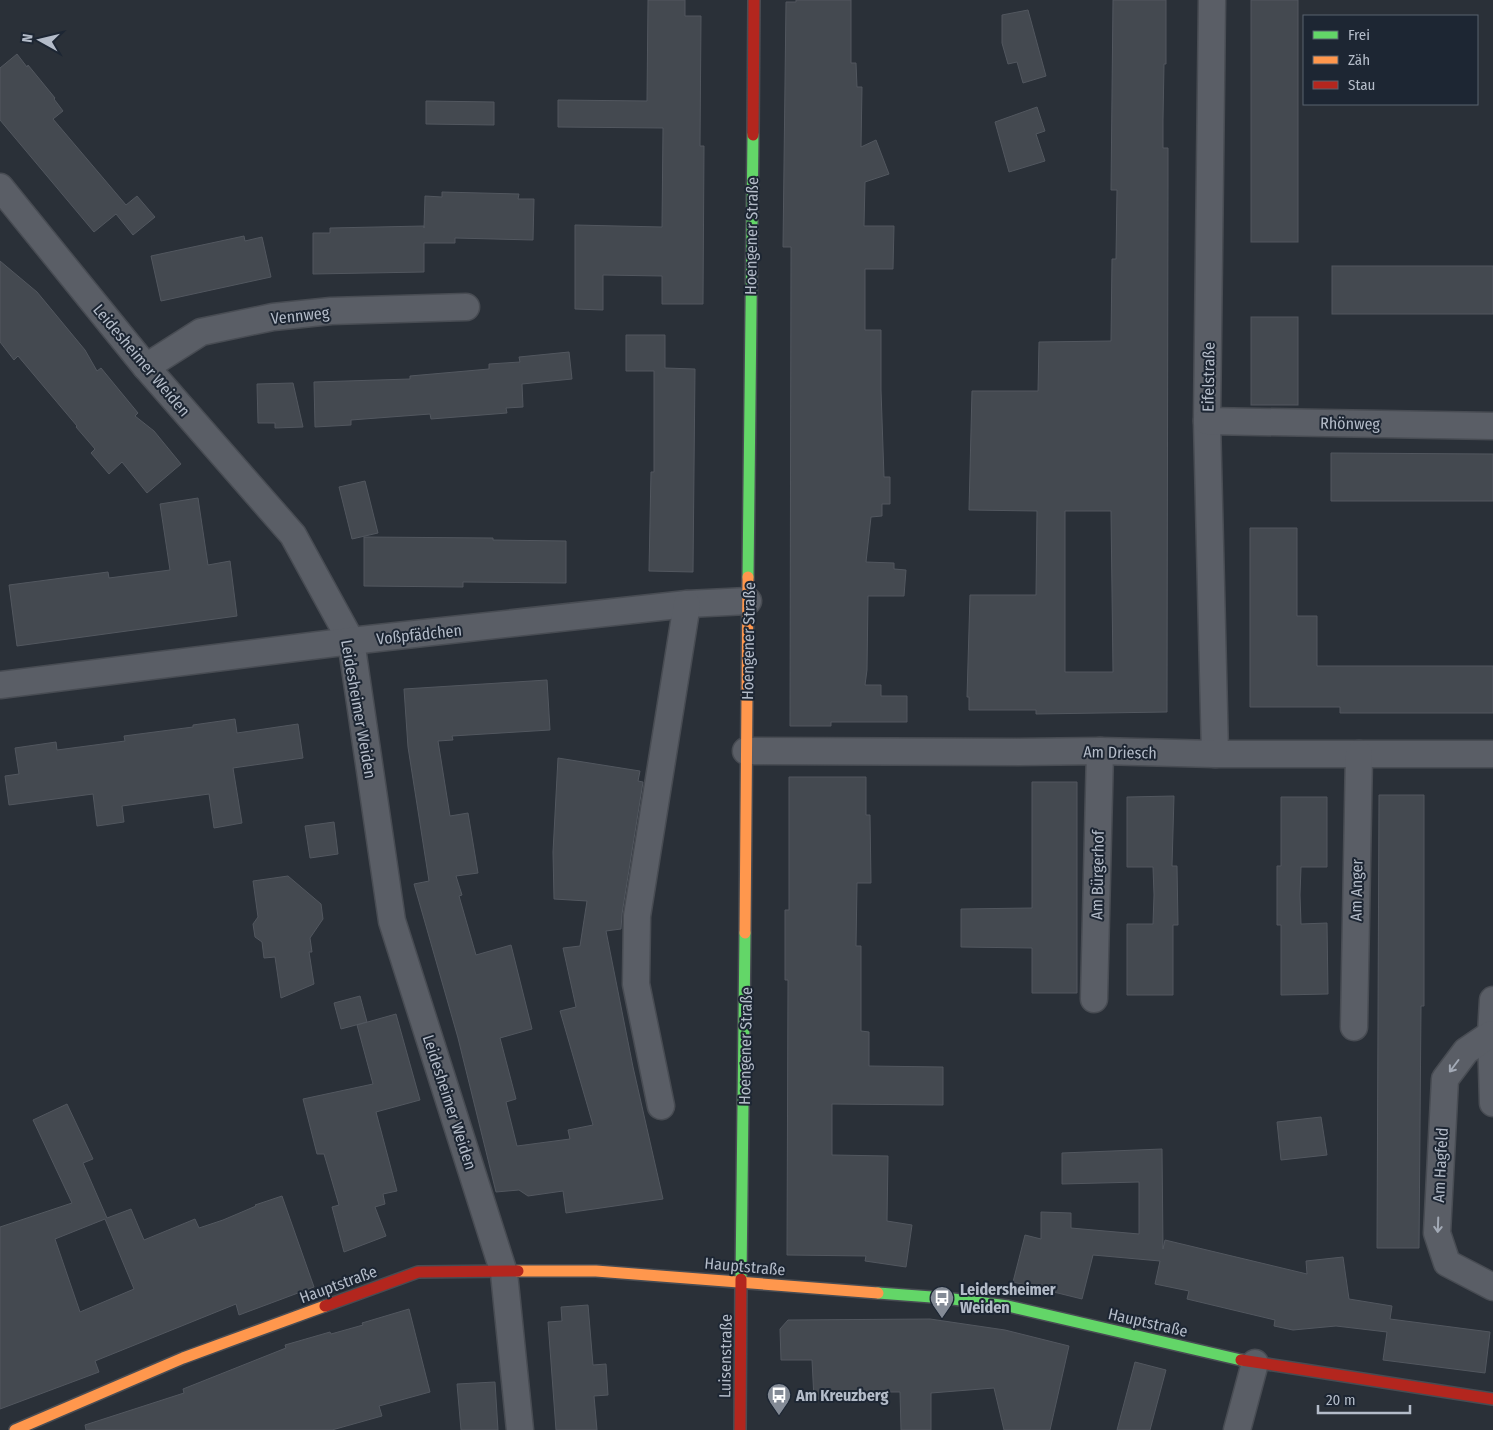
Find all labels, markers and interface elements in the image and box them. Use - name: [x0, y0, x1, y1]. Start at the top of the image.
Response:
- north arrow: [15, 15, 65, 65]
- legend: [1303, 15, 1478, 105]
- text: Frei: [1348, 26, 1370, 44]
- text: N: [19, 33, 37, 44]
- text: Zäh: [1348, 51, 1370, 69]
- text: Stau: [1348, 76, 1375, 94]
- street label: Hoengener Straße: [741, 177, 762, 295]
- street label: Leidesheimer Weiden: [89, 300, 194, 420]
- street label: Vennweg: [270, 303, 331, 328]
- street label: Eifelstraße: [1198, 342, 1219, 412]
- street label: Rhönweg: [1320, 413, 1381, 434]
- street label: Hoengener Straße: [738, 582, 759, 700]
- street label: Voßpfädchen: [375, 621, 463, 648]
- street label: Leidesheimer Weiden: [337, 638, 380, 780]
- street label: Am Driesch: [1083, 742, 1157, 763]
- street label: Am Bürgerhof: [1087, 829, 1108, 920]
- street label: Am Anger: [1346, 858, 1367, 921]
- street label: Hoengener Straße: [735, 987, 756, 1105]
- street label: Leidesheimer Weiden: [419, 1032, 480, 1172]
- one-way arrow: [1449, 1059, 1460, 1072]
- street label: Am Hagfeld: [1429, 1127, 1452, 1203]
- one-way arrow: [1433, 1217, 1442, 1233]
- street label: Hauptstraße: [704, 1253, 786, 1280]
- street label: Hauptstraße: [297, 1262, 380, 1307]
- place label: Leidersheimer Weiden: [960, 1280, 1056, 1317]
- bus stop icon: Leidersheimer Weiden: [929, 1285, 955, 1319]
- street label: Hauptstraße: [1106, 1304, 1190, 1341]
- street label: Luisenstraße: [715, 1314, 736, 1398]
- bus stop icon: Am Kreuzberg: [766, 1382, 792, 1416]
- scale bar: [1318, 1382, 1410, 1414]
- place label: Am Kreuzberg: [795, 1386, 889, 1405]
- text: 20 m: [1326, 1391, 1356, 1409]

